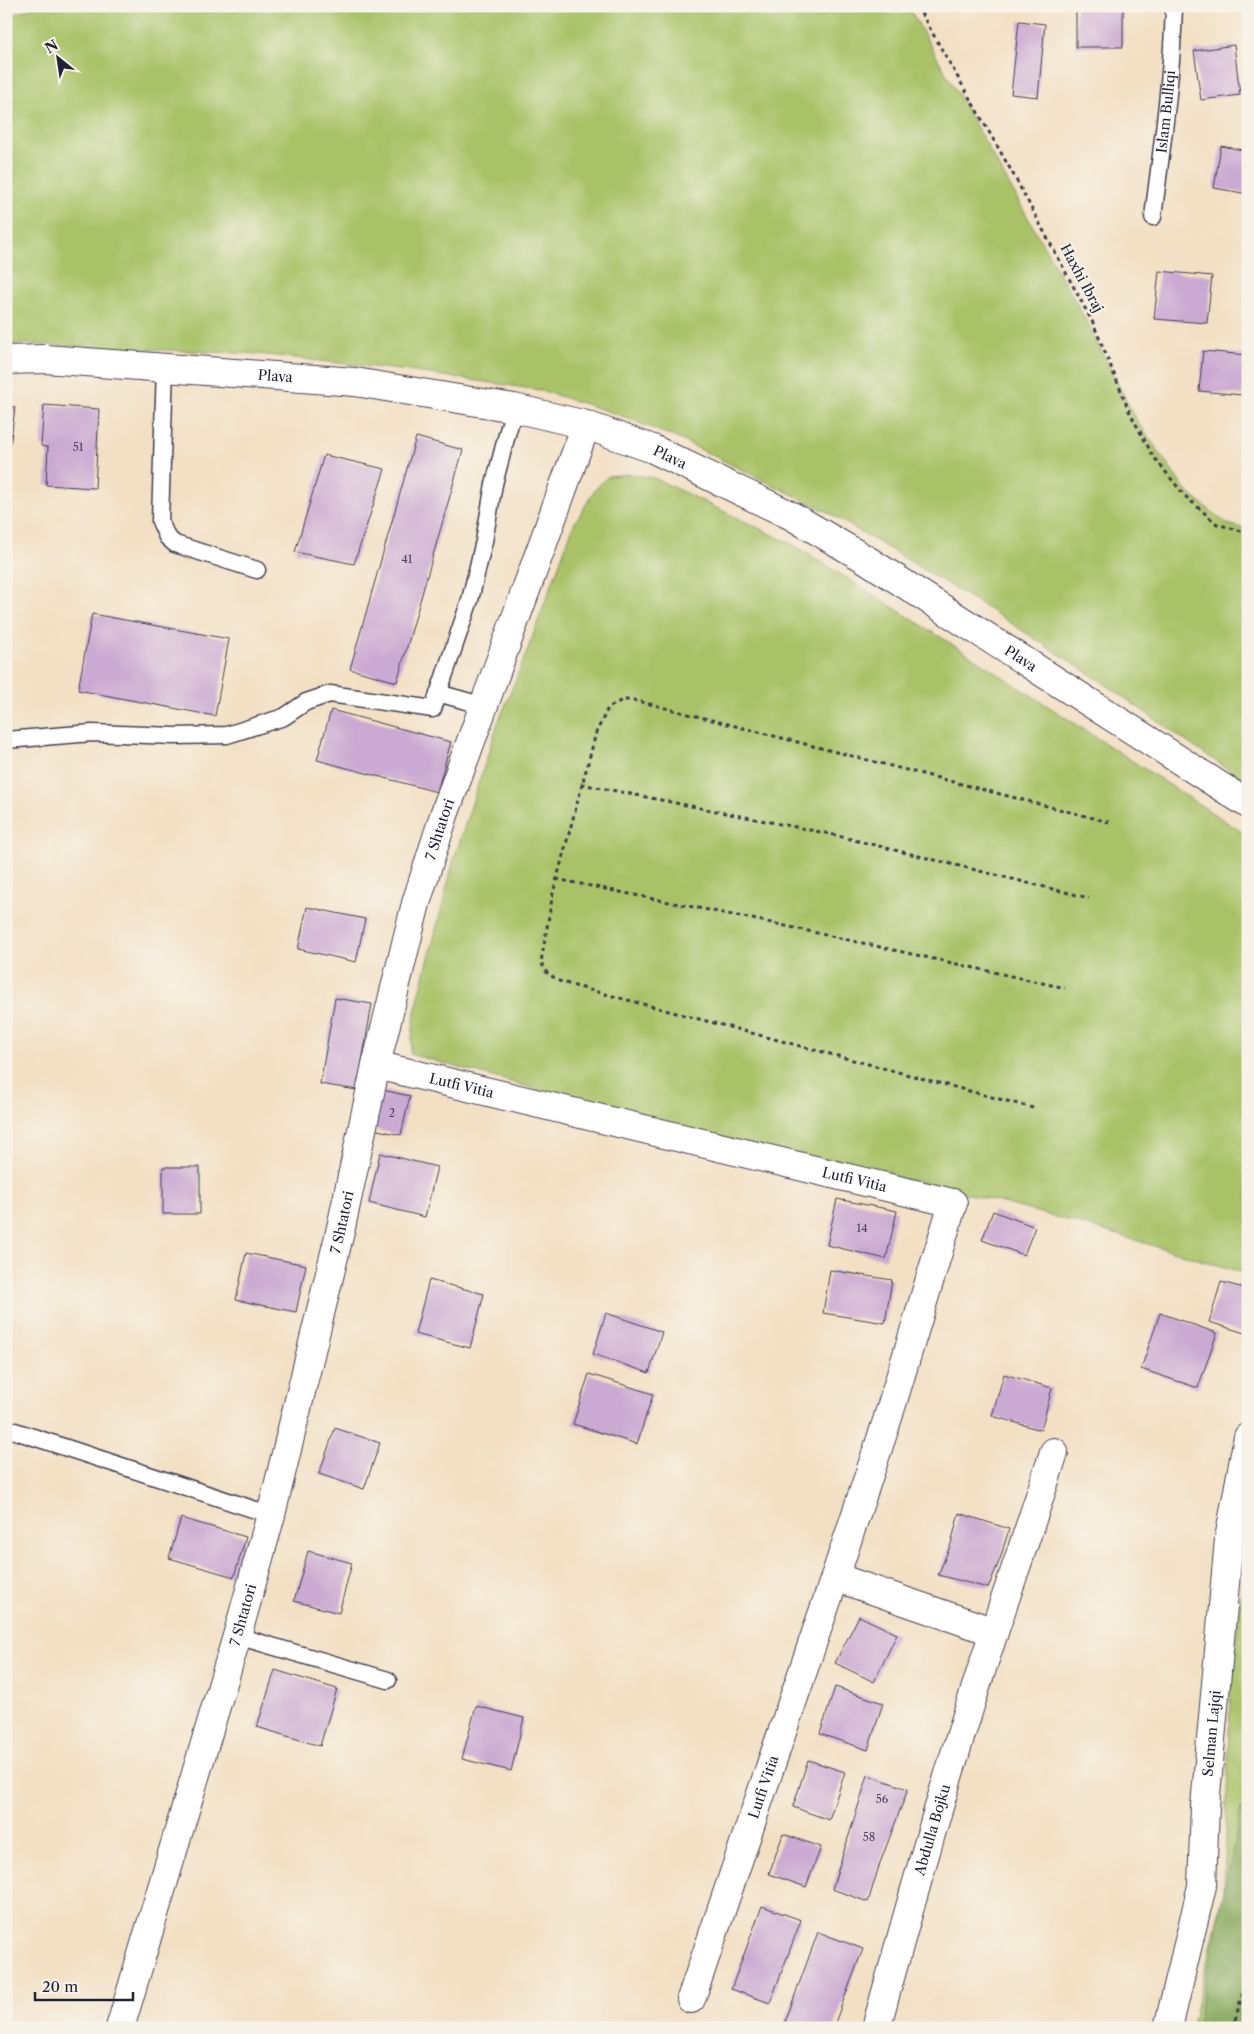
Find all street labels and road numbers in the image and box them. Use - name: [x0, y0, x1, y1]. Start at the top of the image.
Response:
- street label: Islam Bulliqi: [1152, 70, 1179, 154]
- street label: Haxhi Ibraj: [1056, 241, 1108, 315]
- street label: Plava: [257, 366, 294, 386]
- street label: Plava: [650, 441, 690, 473]
- street label: Plava: [1001, 641, 1041, 676]
- street label: 7 Shtatori: [421, 796, 458, 863]
- street label: Lutfi Vitia: [428, 1069, 496, 1102]
- street label: Lutfi Vitia: [820, 1163, 889, 1196]
- street label: 7 Shtatori: [326, 1189, 358, 1255]
- street label: 7 Shtatori: [226, 1582, 260, 1648]
- street label: Selman Lajqi: [1199, 1689, 1224, 1777]
- street label: Lutfi Vitia: [744, 1752, 783, 1821]
- street label: Abdulla Bojku: [910, 1782, 954, 1879]

